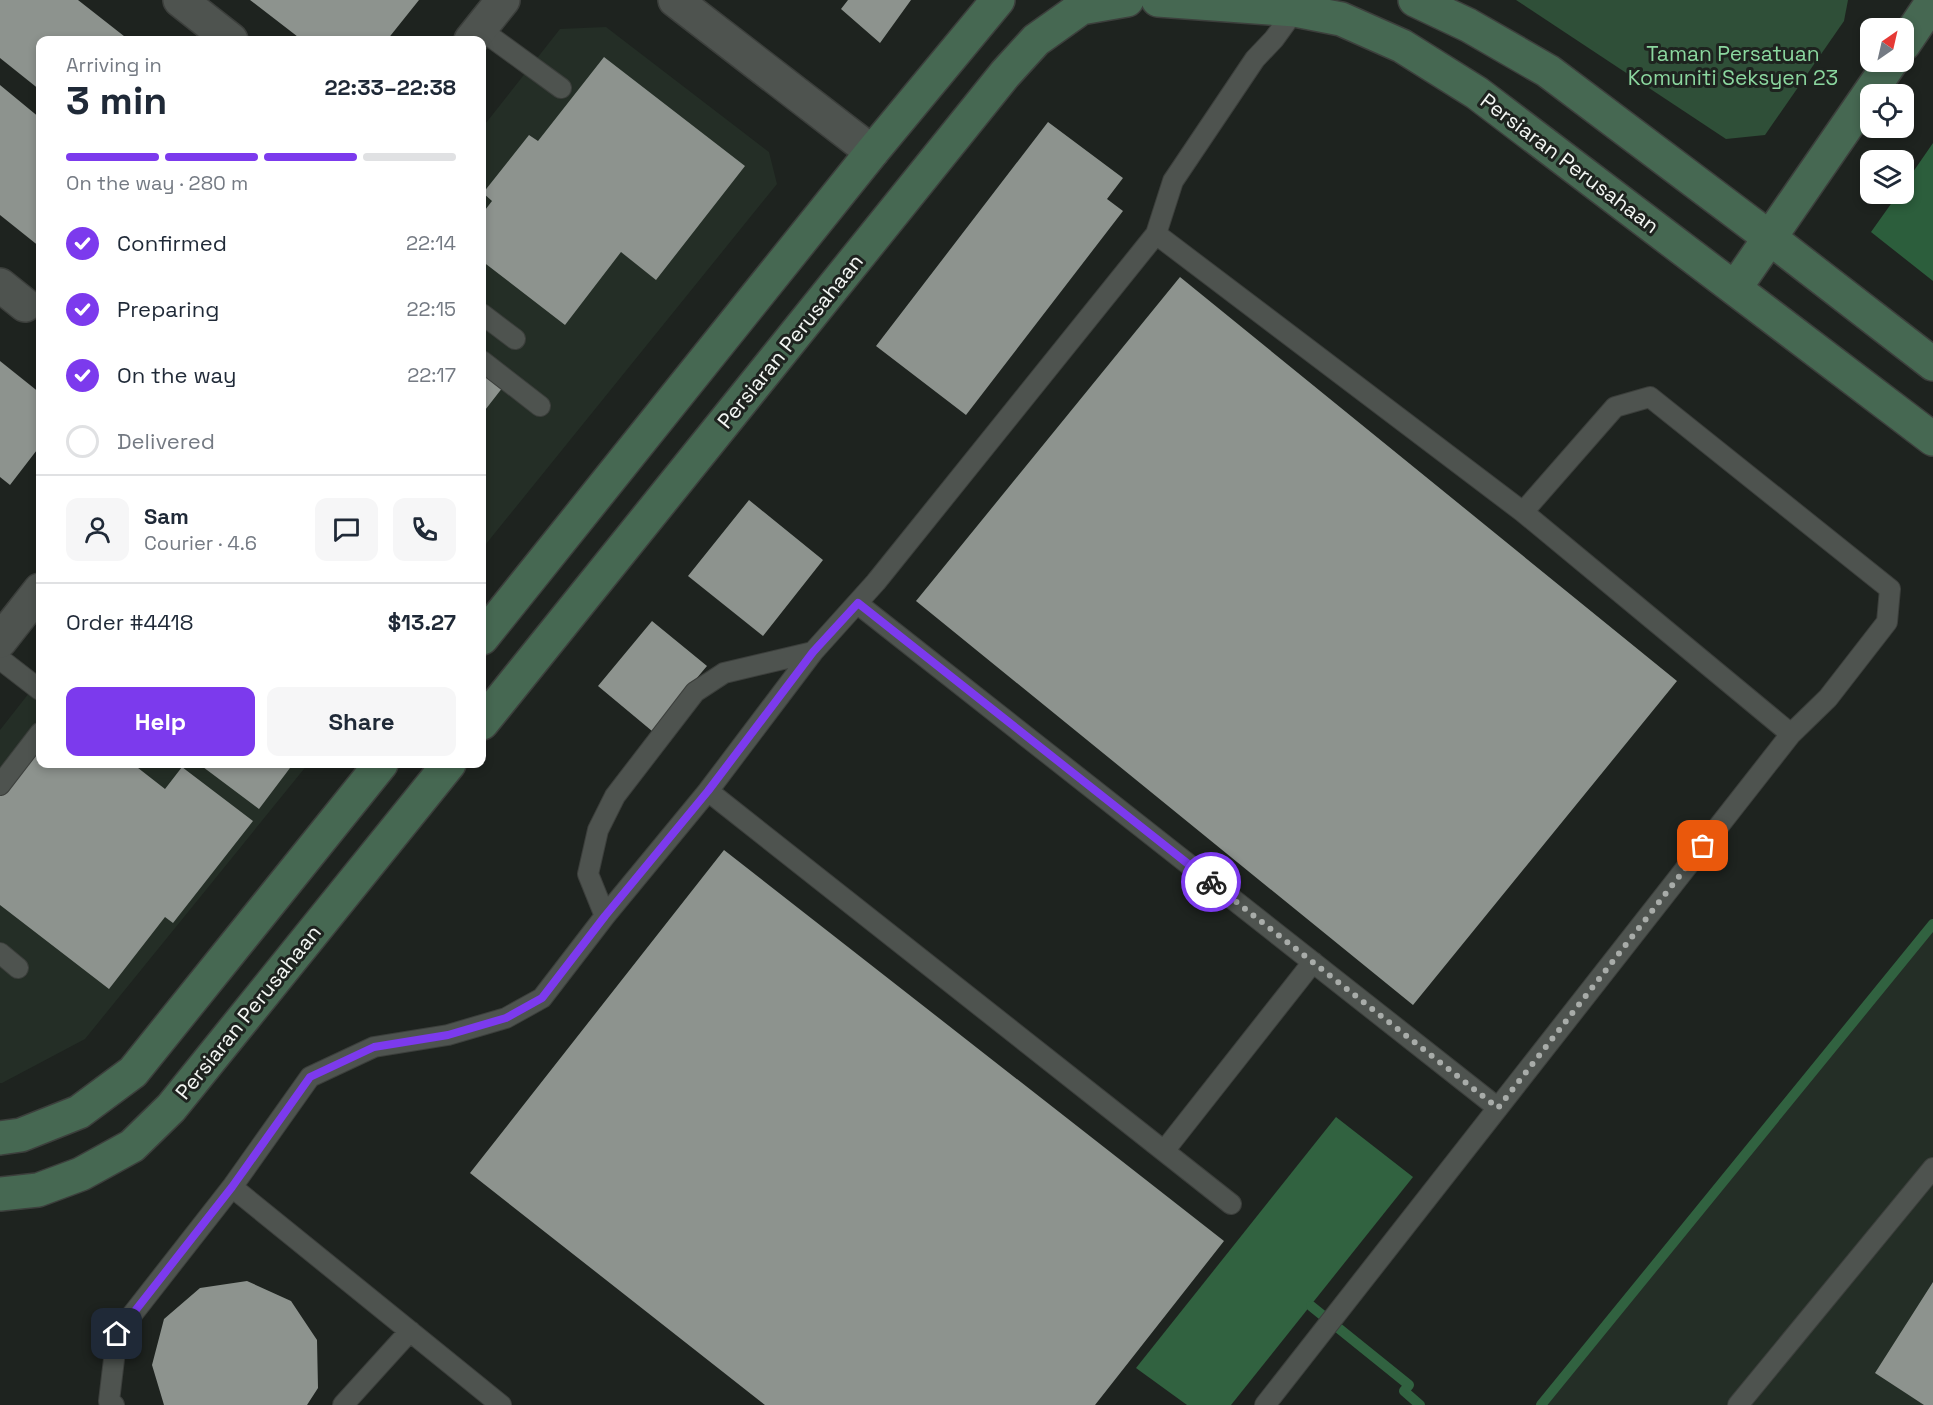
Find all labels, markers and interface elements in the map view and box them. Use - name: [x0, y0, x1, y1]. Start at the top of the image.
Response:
- north arrow: [1860, 18, 1914, 72]
- map controls: [1860, 18, 1914, 204]
- park label: Taman Persatuan Komuniti Seksyen 23: [1628, 40, 1838, 91]
- text: Arriving in: [66, 52, 162, 78]
- text: 22:33–22:38: [324, 73, 456, 101]
- text: 3 min: [66, 76, 167, 125]
- button: locate: [1860, 84, 1914, 138]
- street label: Persiaran Perusahaan: [1475, 87, 1665, 239]
- button: layers: [1860, 150, 1914, 204]
- text: On the way · 280 m: [66, 170, 248, 196]
- icon: check: [66, 227, 99, 260]
- text: Confirmed: [117, 229, 227, 257]
- text: 22:14: [406, 230, 456, 256]
- street label: Persiaran Perusahaan: [711, 248, 869, 434]
- icon: check: [66, 293, 99, 326]
- text: Preparing: [117, 295, 219, 323]
- text: 22:15: [406, 296, 456, 322]
- icon: check: [66, 359, 99, 392]
- text: On the way: [117, 361, 236, 389]
- text: 22:17: [407, 362, 456, 388]
- text: Delivered: [117, 427, 215, 455]
- button: person: [66, 498, 129, 561]
- button: chat: [315, 498, 378, 561]
- button: phone: [393, 498, 456, 561]
- text: Sam: [144, 502, 189, 530]
- text: Courier · 4.6: [144, 530, 257, 556]
- text: Order #4418: [66, 608, 193, 636]
- text: $13.27: [388, 608, 456, 636]
- button: Help: [66, 687, 255, 756]
- button: Share: [267, 687, 456, 756]
- pin: [1677, 820, 1728, 871]
- icon: bag: [1686, 829, 1719, 862]
- courier: [1181, 852, 1241, 912]
- icon: bike: [1195, 866, 1228, 899]
- street label: Persiaran Perusahaan: [169, 919, 327, 1105]
- pin: [91, 1308, 142, 1359]
- icon: home: [100, 1317, 133, 1350]

